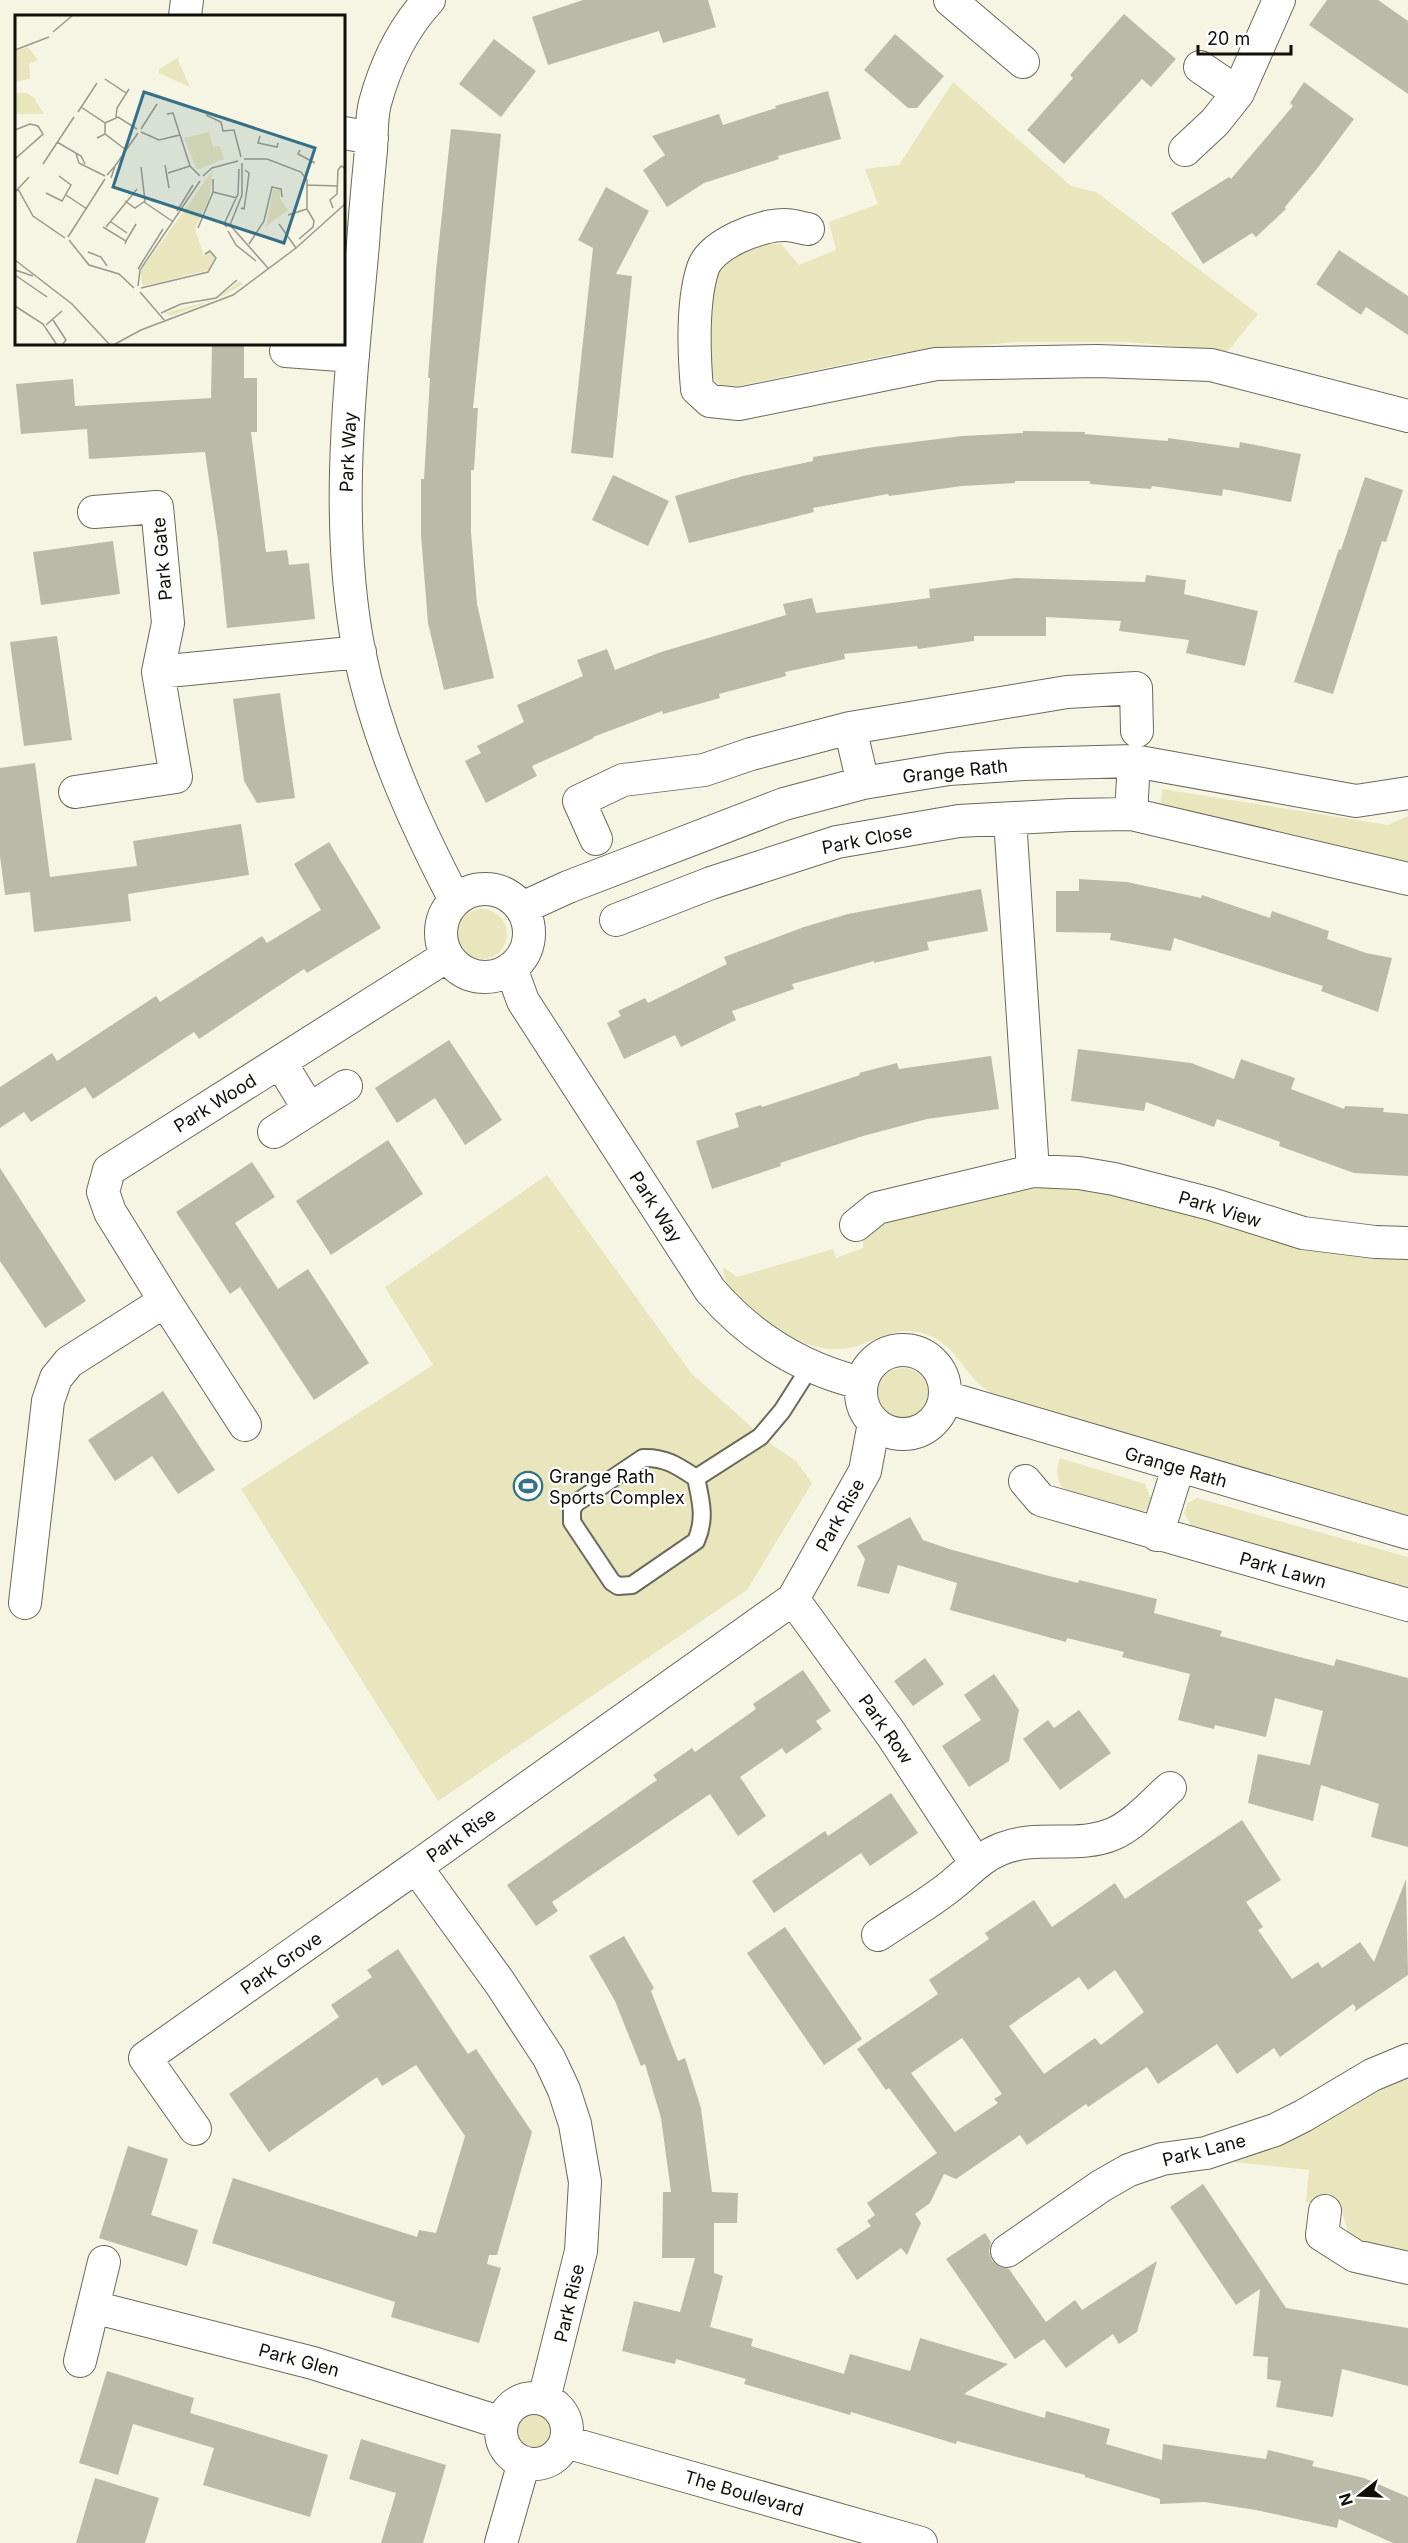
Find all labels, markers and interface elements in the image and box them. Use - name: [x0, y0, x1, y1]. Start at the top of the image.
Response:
- inset map: [15, 15, 345, 345]
- scale bar: [1198, 18, 1291, 56]
- text: 20 m: [1207, 28, 1250, 49]
- street label: Park Way: [335, 411, 361, 493]
- street label: Park Gate: [148, 517, 176, 601]
- street label: Grange Rath: [901, 755, 1009, 787]
- street label: Park Close: [820, 820, 914, 858]
- street label: Park Wood: [170, 1069, 260, 1137]
- street label: Park Way: [625, 1168, 687, 1246]
- street label: Park View: [1176, 1186, 1264, 1232]
- street label: Grange Rath: [1122, 1442, 1230, 1492]
- place label: Grange Rath Sports Complex: [549, 1466, 685, 1508]
- sports icon: Grange Rath Sports Complex: [512, 1470, 544, 1502]
- street label: Park Rise: [812, 1475, 868, 1555]
- street label: Park Lawn: [1237, 1548, 1329, 1592]
- street label: Park Row: [854, 1690, 918, 1768]
- street label: Park Rise: [422, 1804, 500, 1866]
- street label: Park Grove: [236, 1927, 326, 1999]
- street label: Park Lane: [1160, 2130, 1248, 2170]
- street label: Park Rise: [550, 2262, 588, 2344]
- street label: Park Glen: [256, 2339, 342, 2381]
- north arrow: [1330, 2465, 1390, 2525]
- street label: The Boulevard: [682, 2466, 806, 2520]
- text: N: [1334, 2491, 1357, 2509]

